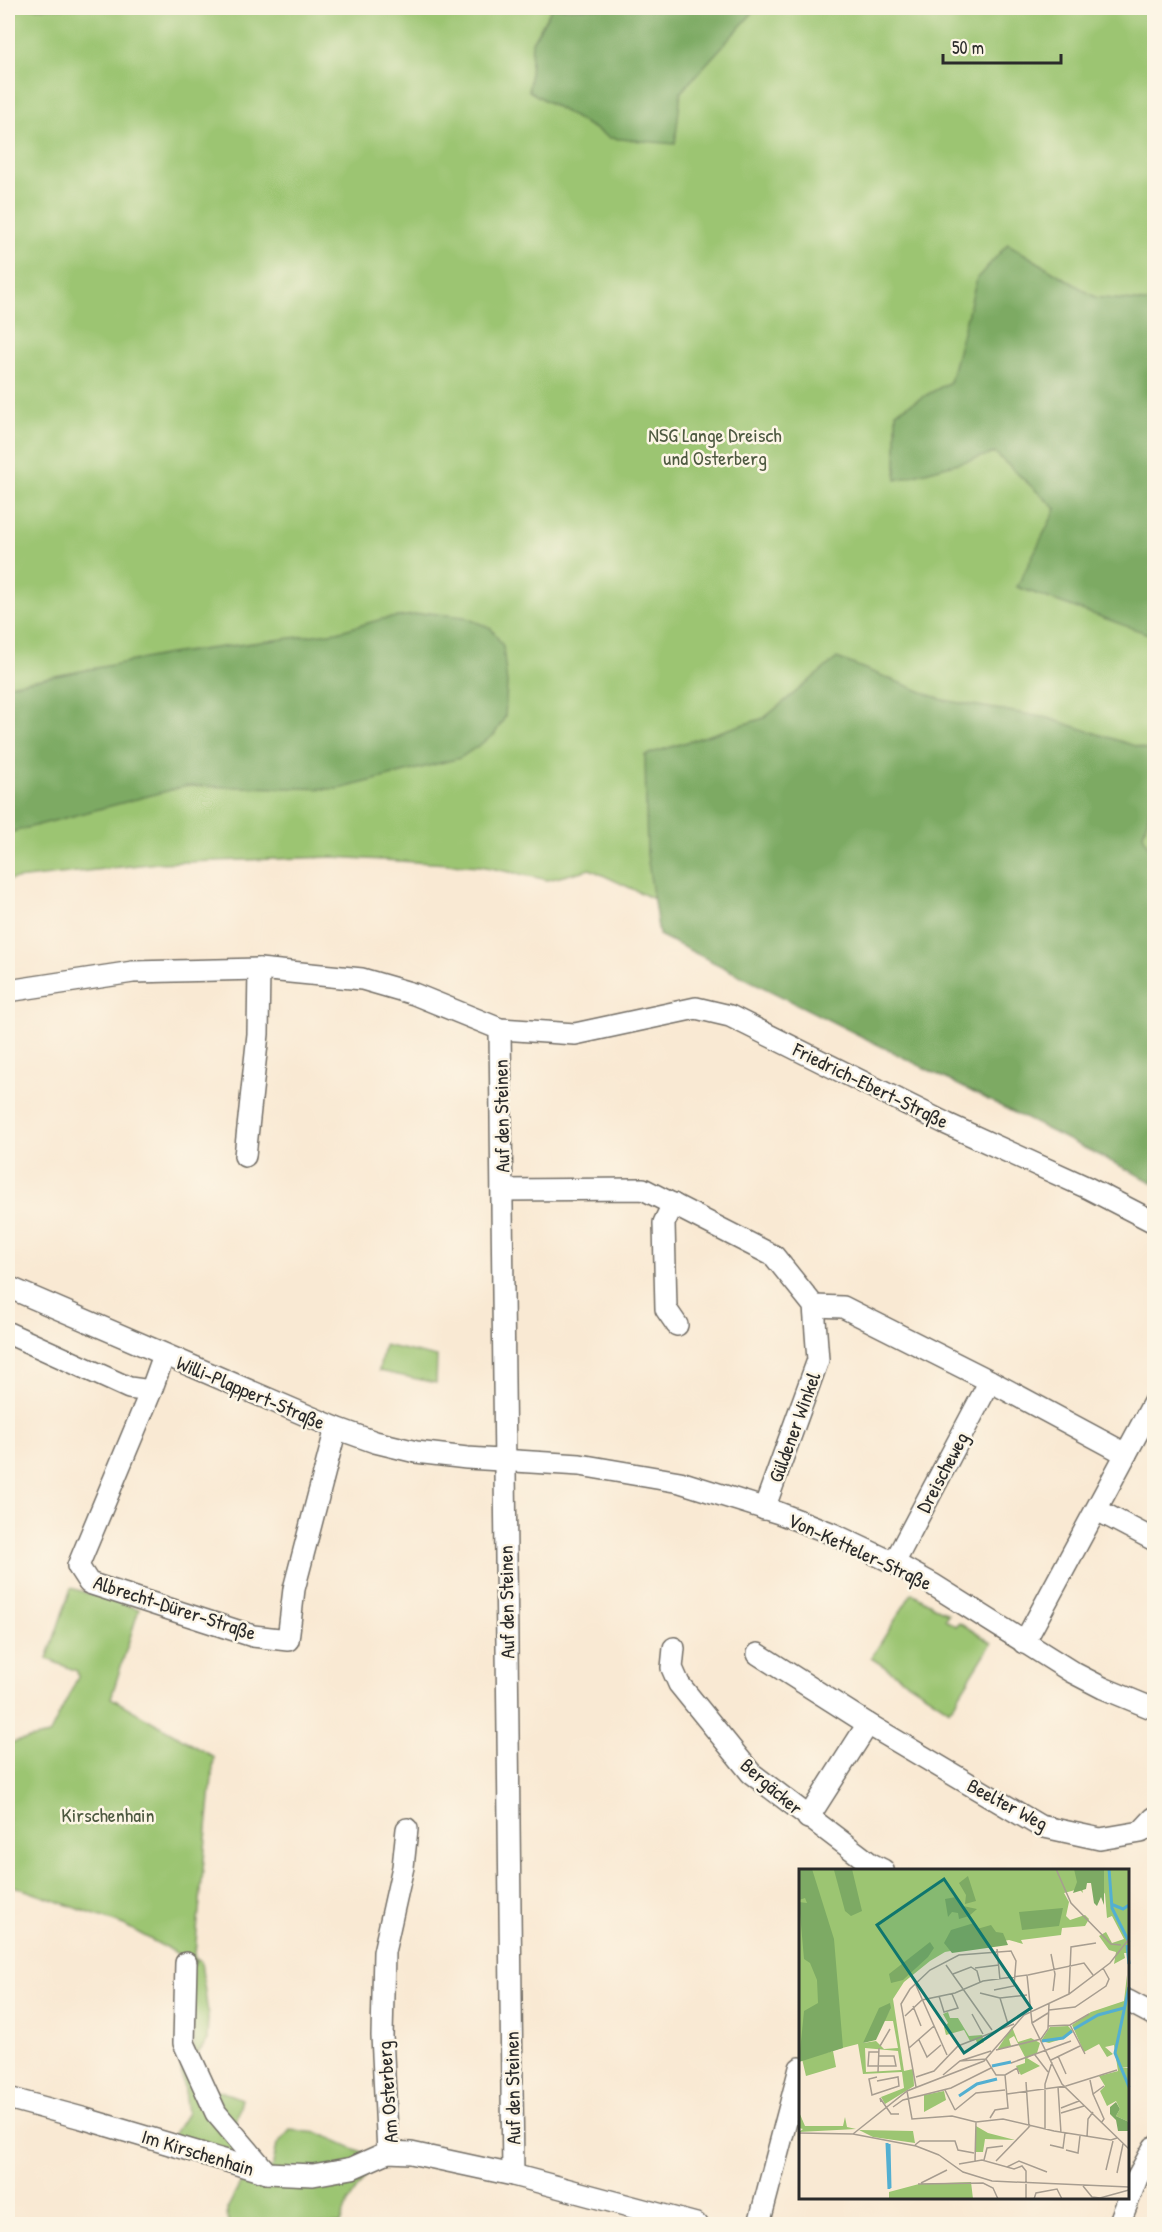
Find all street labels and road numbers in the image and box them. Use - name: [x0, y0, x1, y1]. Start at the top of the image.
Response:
- street label: Friedrich-Ebert-Straße: [788, 1035, 953, 1134]
- street label: Auf den Steinen: [487, 1059, 515, 1173]
- street label: Willi-Plappert-Straße: [173, 1349, 329, 1435]
- street label: Güldener Winkel: [762, 1368, 827, 1486]
- street label: Dreischeweg: [910, 1427, 975, 1517]
- street label: Von-Ketteler-Straße: [784, 1506, 936, 1596]
- street label: Auf den Steinen: [492, 1545, 520, 1659]
- street label: Albrecht-Dürer-Straße: [90, 1568, 260, 1646]
- street label: Bergäcker: [735, 1751, 809, 1821]
- street label: Beelter Weg: [963, 1771, 1053, 1837]
- street label: Auf den Steinen: [498, 2031, 526, 2145]
- street label: Am Osterberg: [370, 2040, 404, 2144]
- street label: Im Kirschenhain: [139, 2122, 257, 2182]

